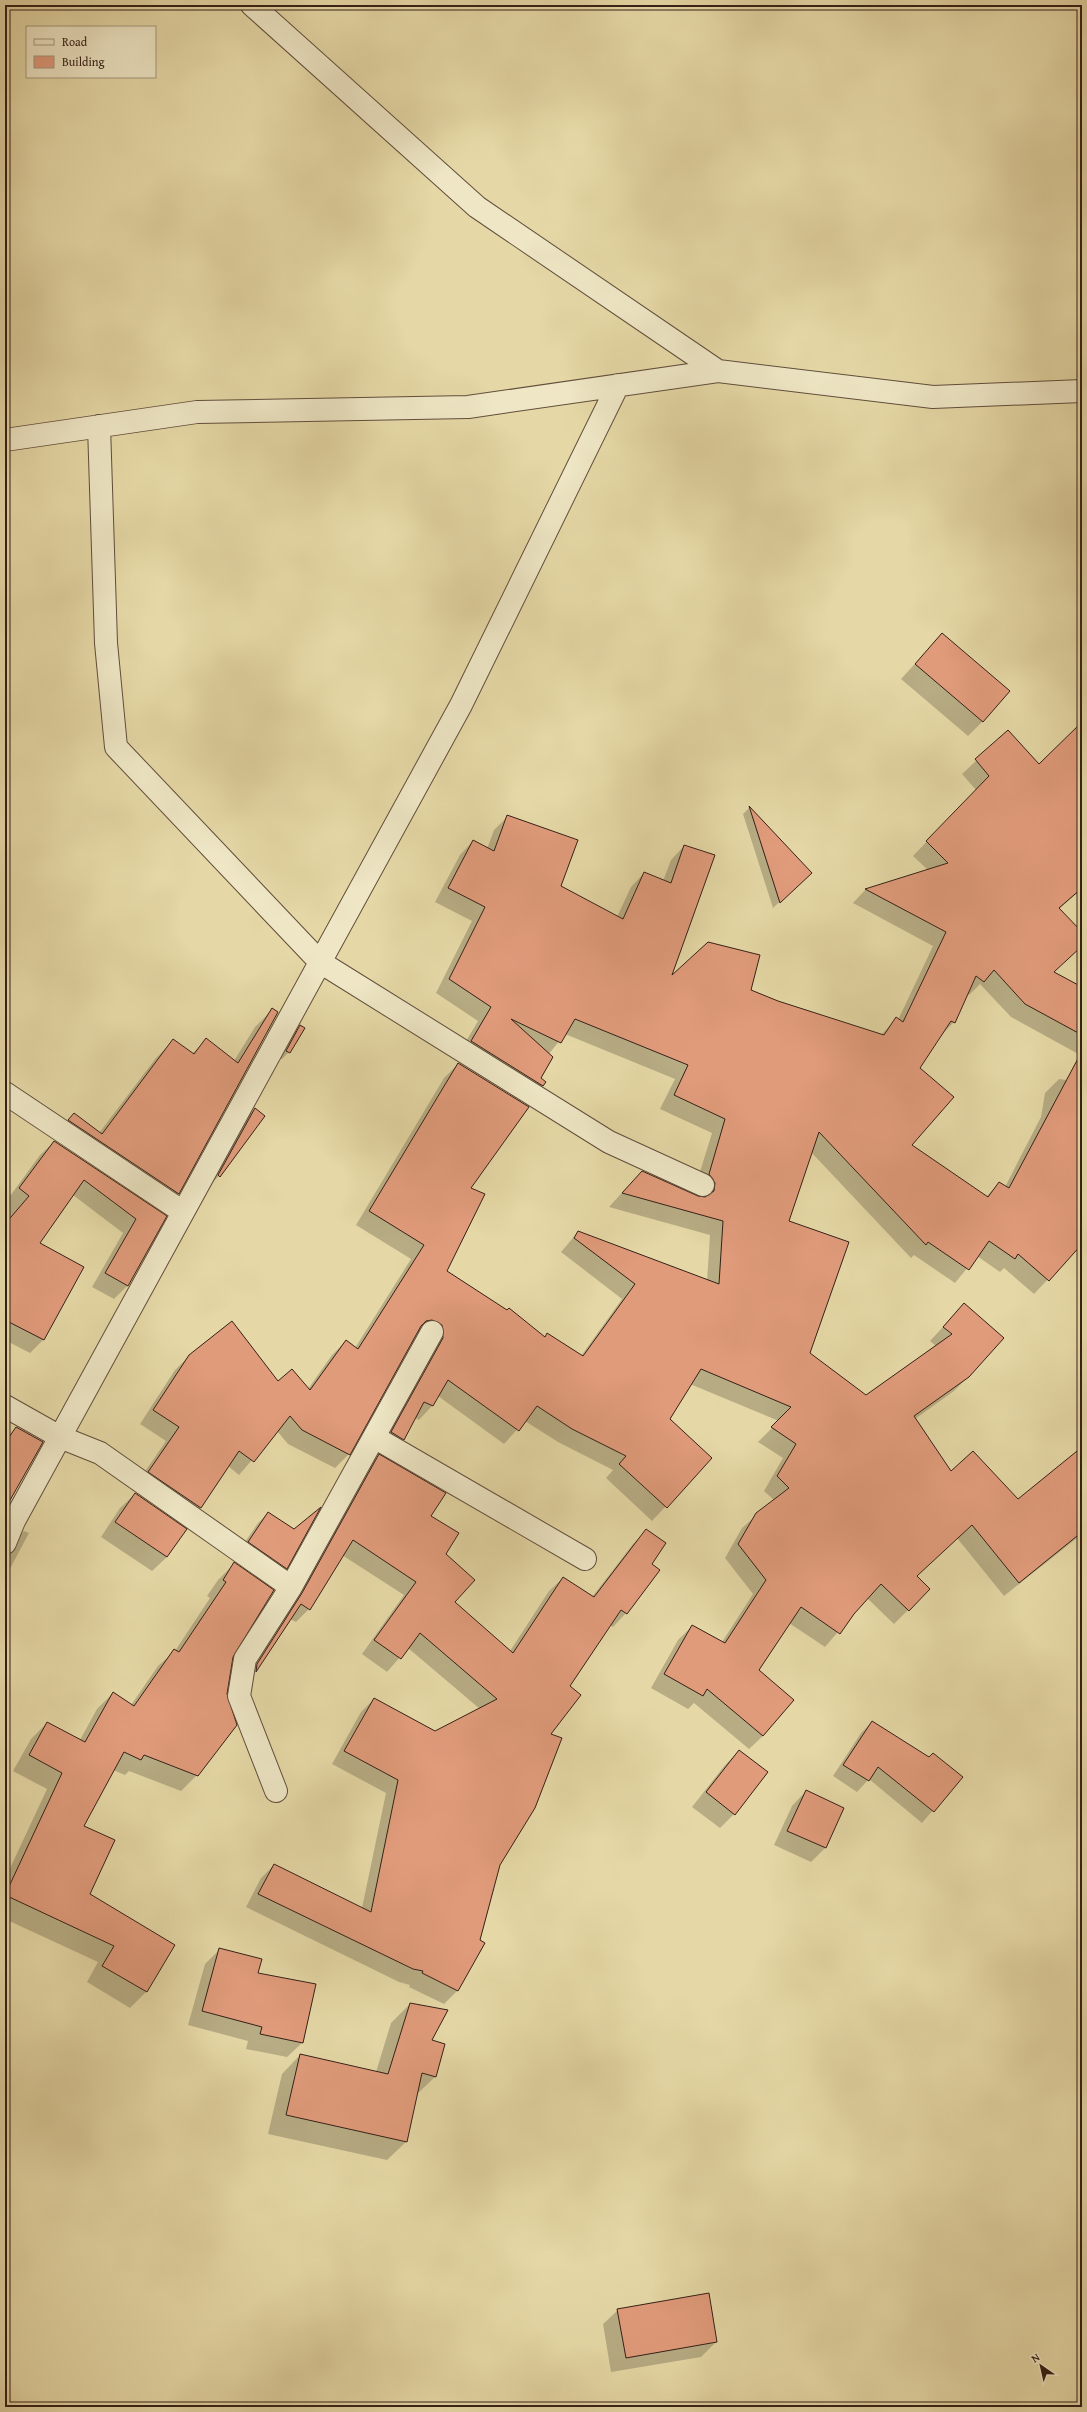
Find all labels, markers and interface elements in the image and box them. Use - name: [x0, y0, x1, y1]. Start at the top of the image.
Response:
- legend: [26, 26, 156, 78]
- text: Road: [62, 33, 88, 50]
- text: Building: [62, 53, 105, 70]
- north arrow: [1021, 2346, 1061, 2386]
- text: N: [1028, 2349, 1043, 2366]

